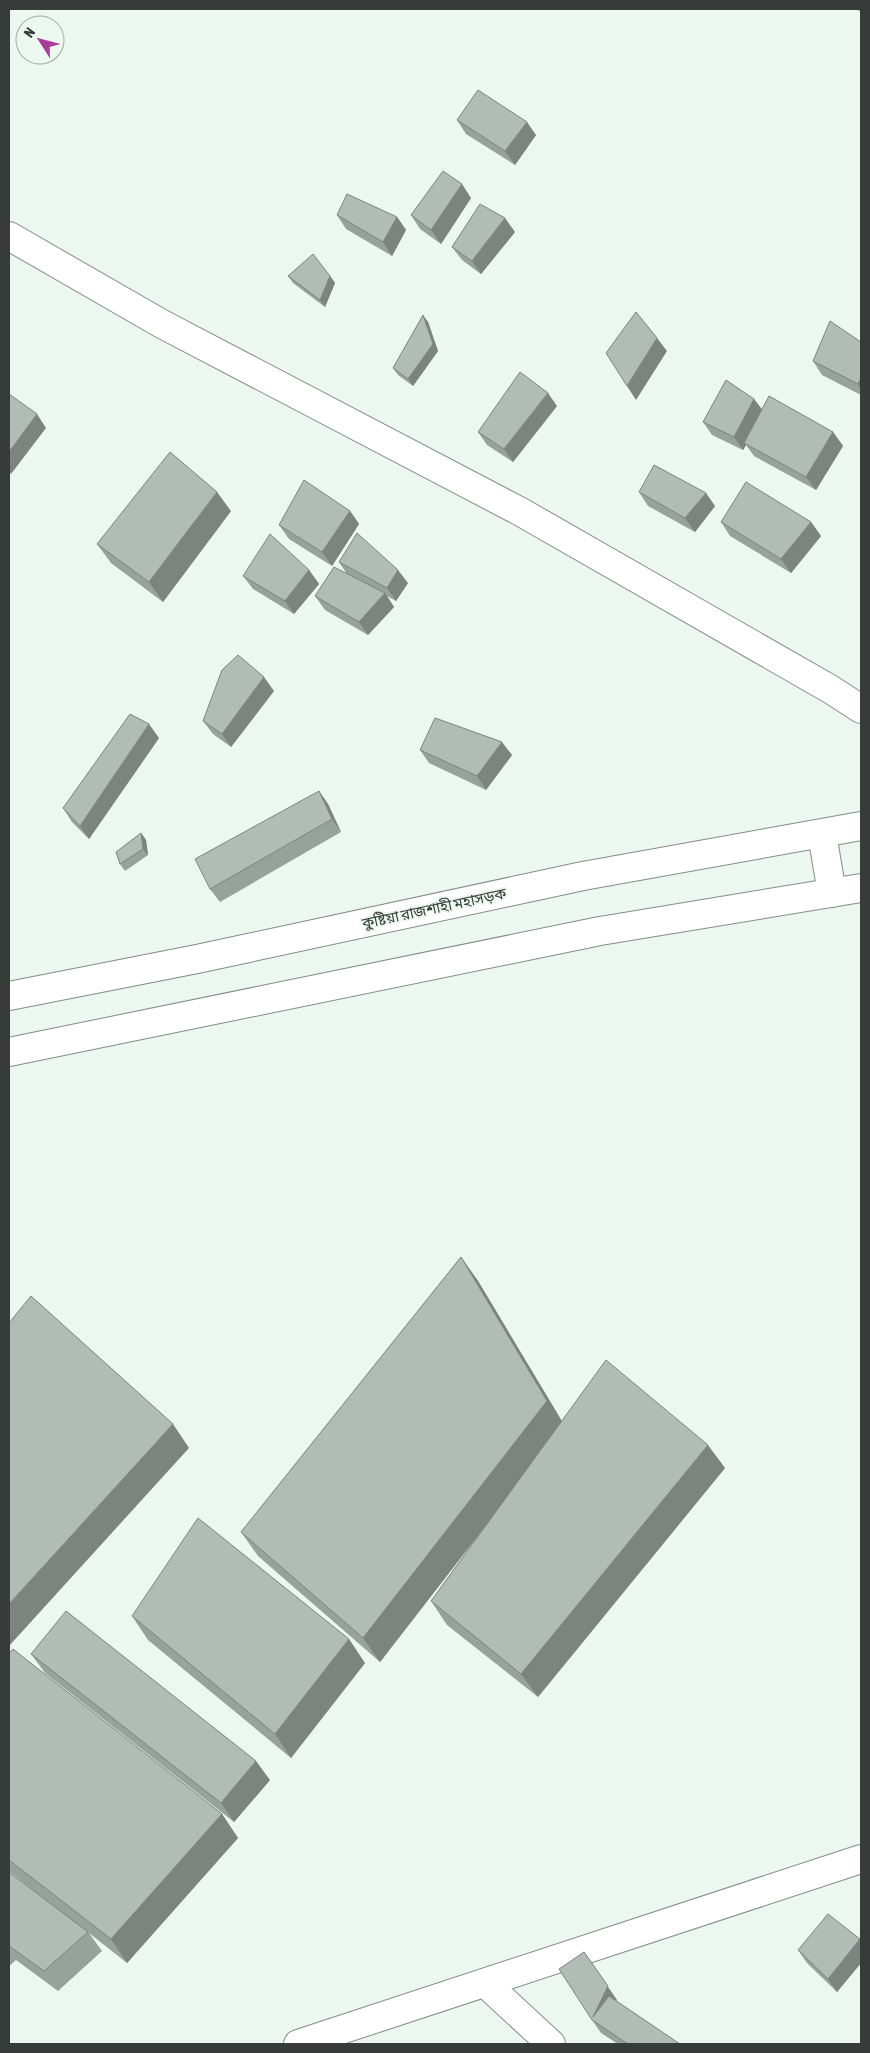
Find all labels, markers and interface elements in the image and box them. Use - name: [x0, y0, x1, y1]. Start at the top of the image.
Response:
- north arrow: [15, 15, 65, 65]
- text: N: [21, 24, 38, 40]
- street label: কুষ্টিয়া রাজশাহী মহাসড়ক: [359, 884, 509, 933]

